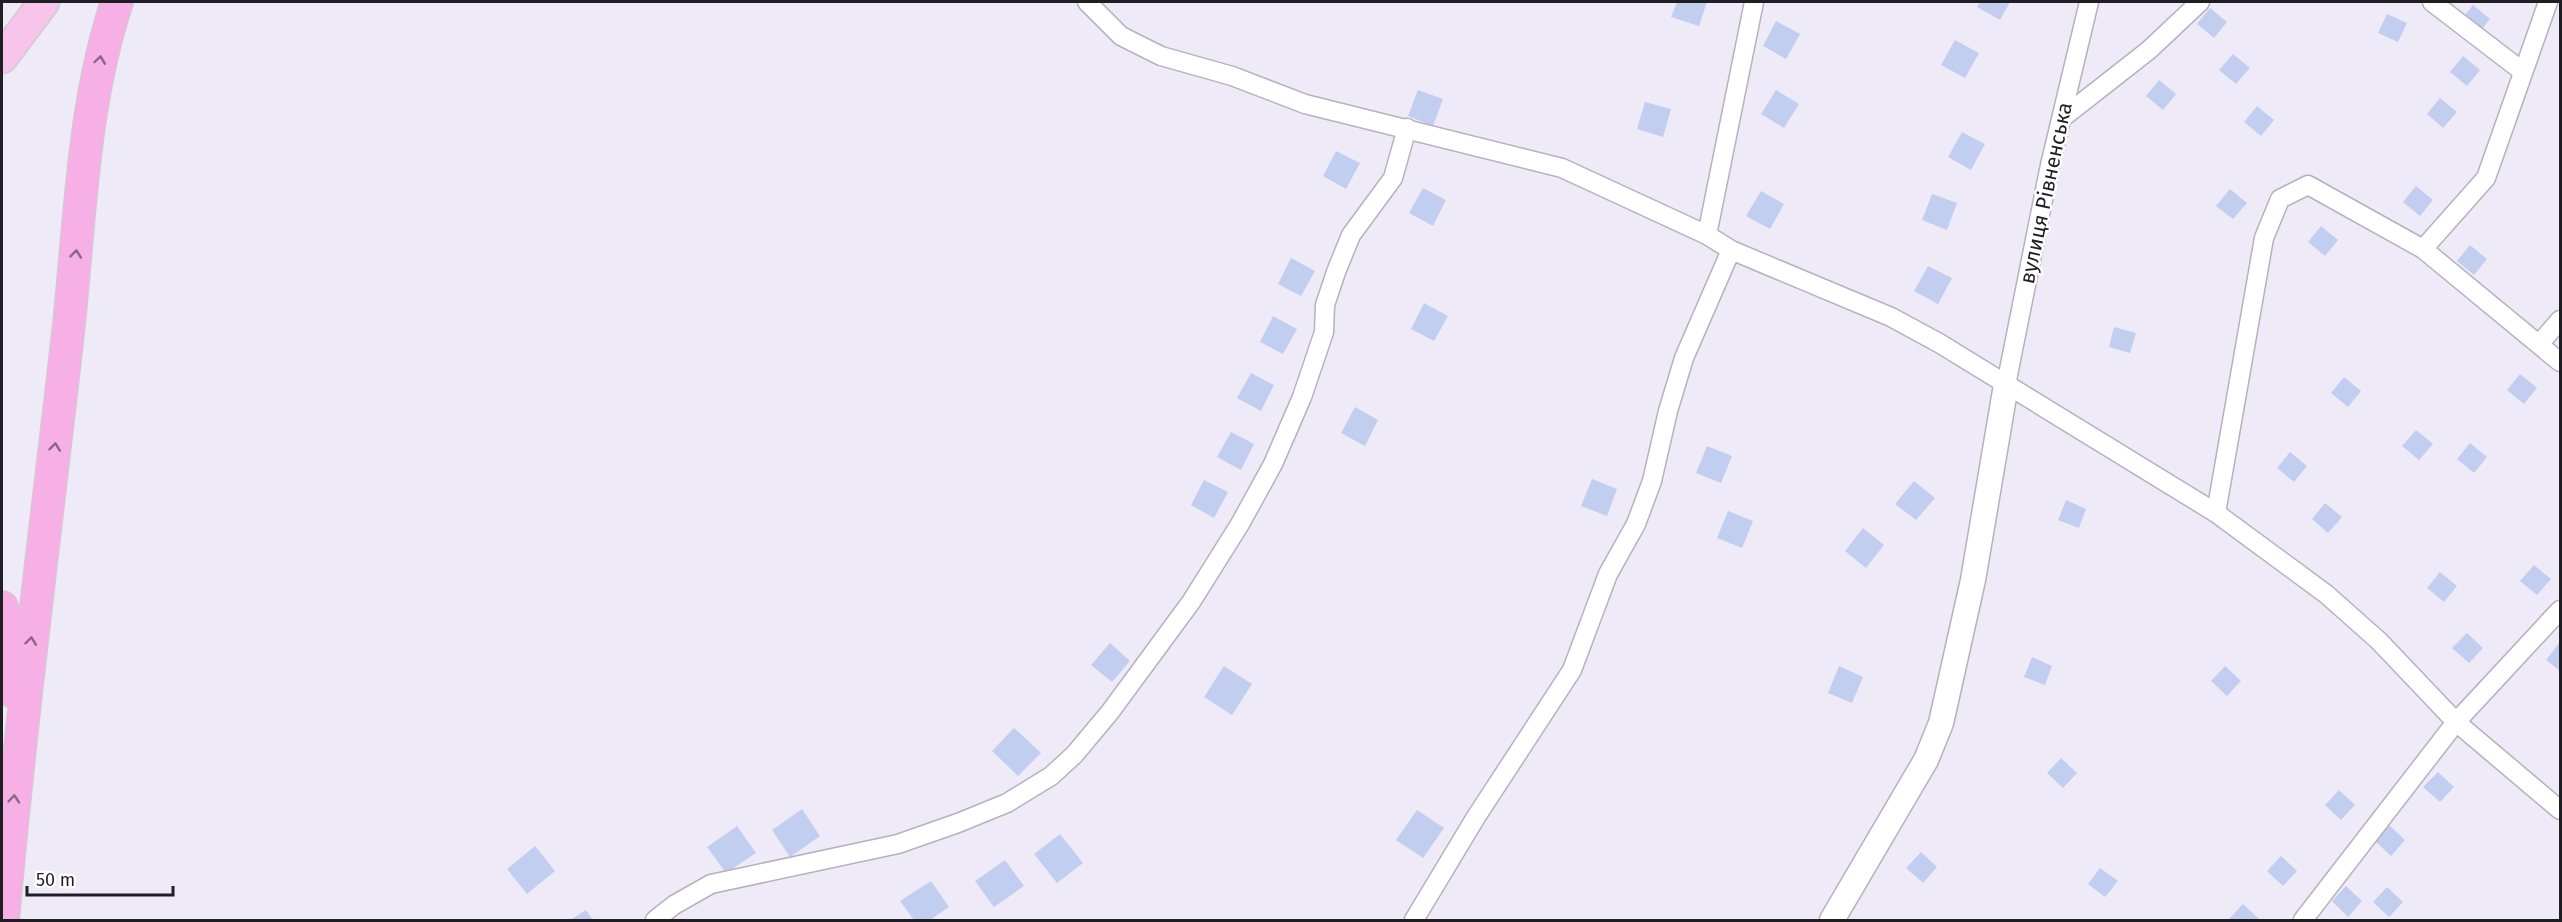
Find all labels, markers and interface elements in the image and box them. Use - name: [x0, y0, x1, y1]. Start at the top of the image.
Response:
- one-way arrow: [93, 56, 105, 65]
- street label: вулиця Рівненська: [2014, 100, 2078, 286]
- one-way arrow: [69, 249, 82, 258]
- one-way arrow: [48, 443, 60, 452]
- one-way arrow: [25, 636, 37, 646]
- one-way arrow: [7, 795, 20, 804]
- scale bar: [27, 859, 172, 897]
- text: 50 m: [36, 869, 75, 891]

